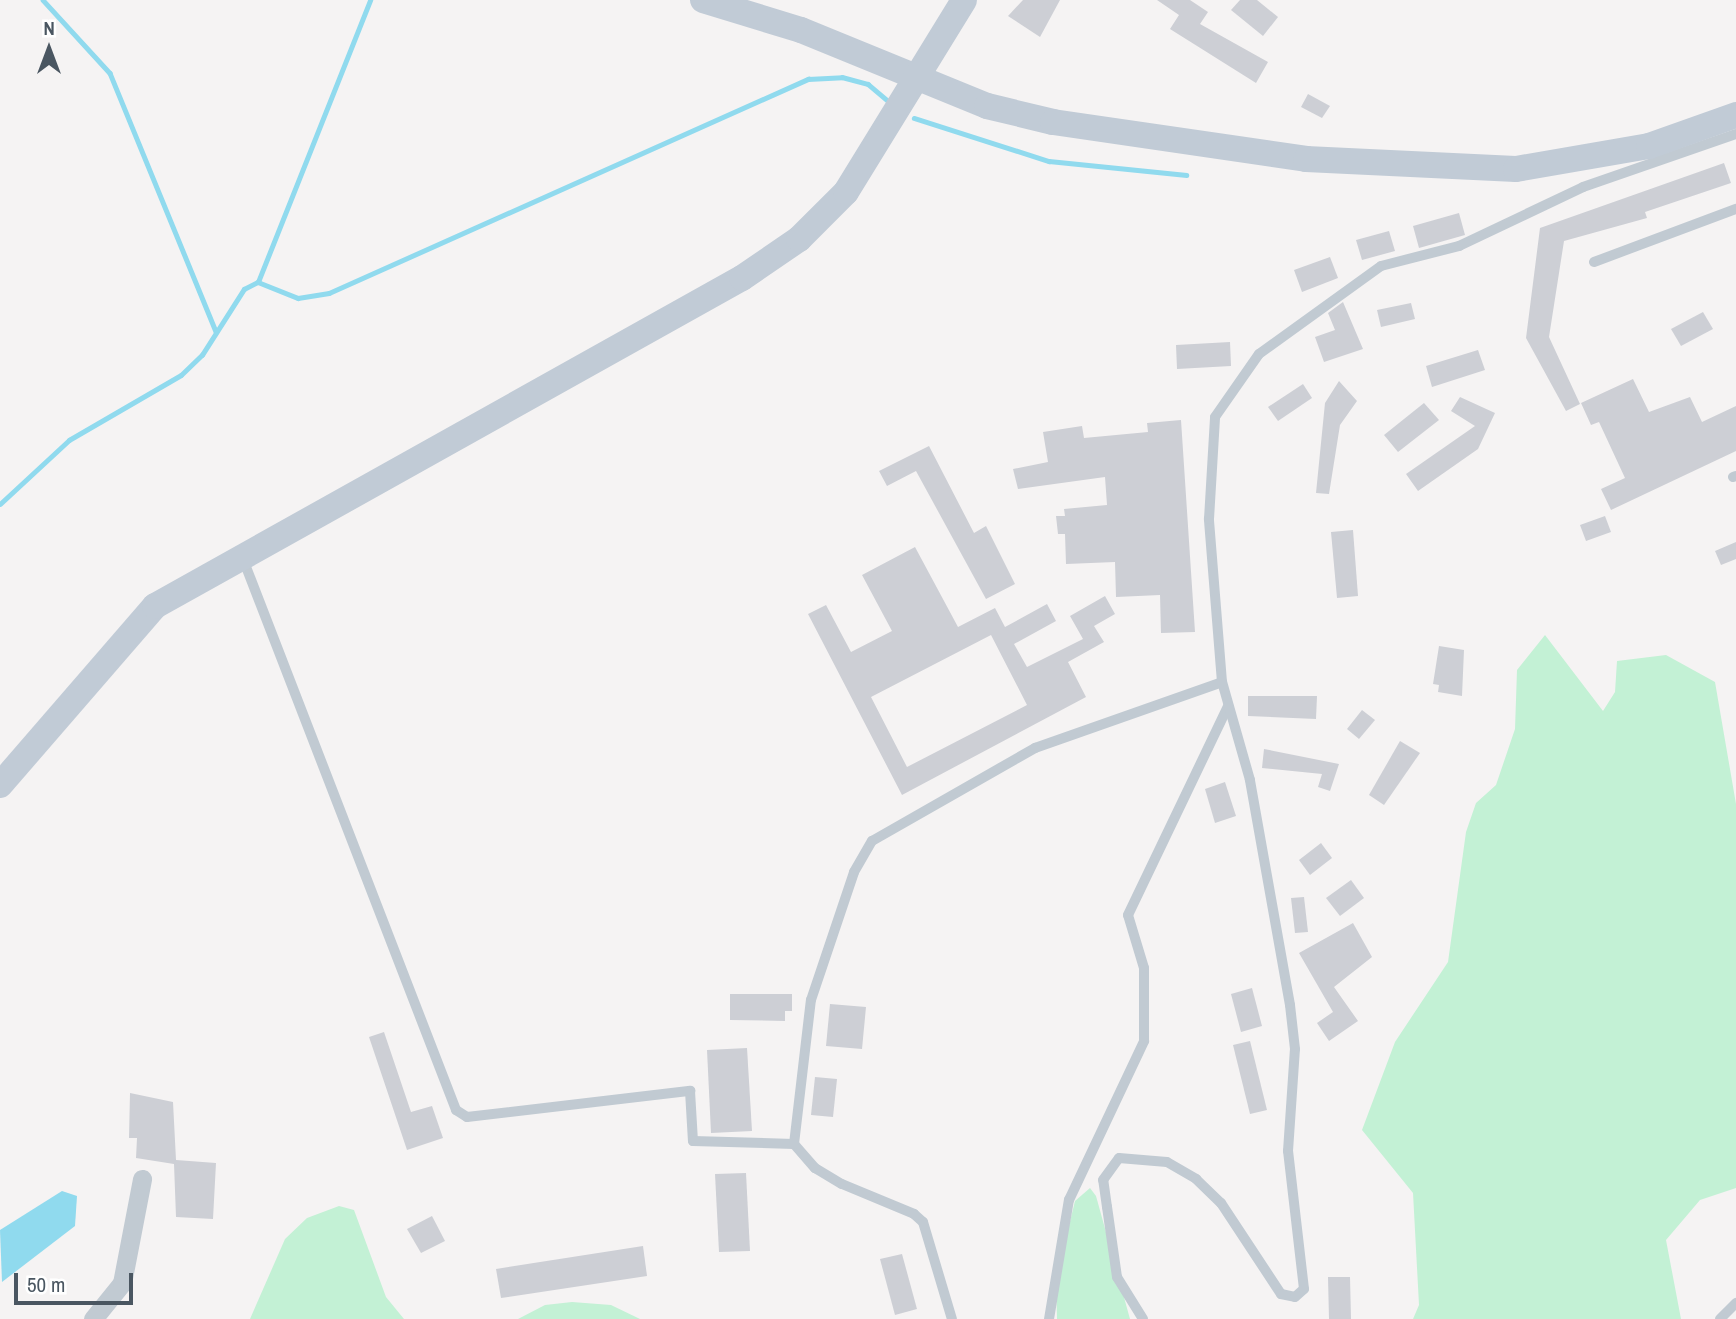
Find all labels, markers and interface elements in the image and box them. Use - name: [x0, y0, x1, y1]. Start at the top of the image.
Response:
- north arrow: [14, 14, 84, 84]
- text: N: [43, 15, 55, 41]
- scale bar: [18, 1260, 136, 1304]
- text: 50 m: [27, 1270, 65, 1299]

